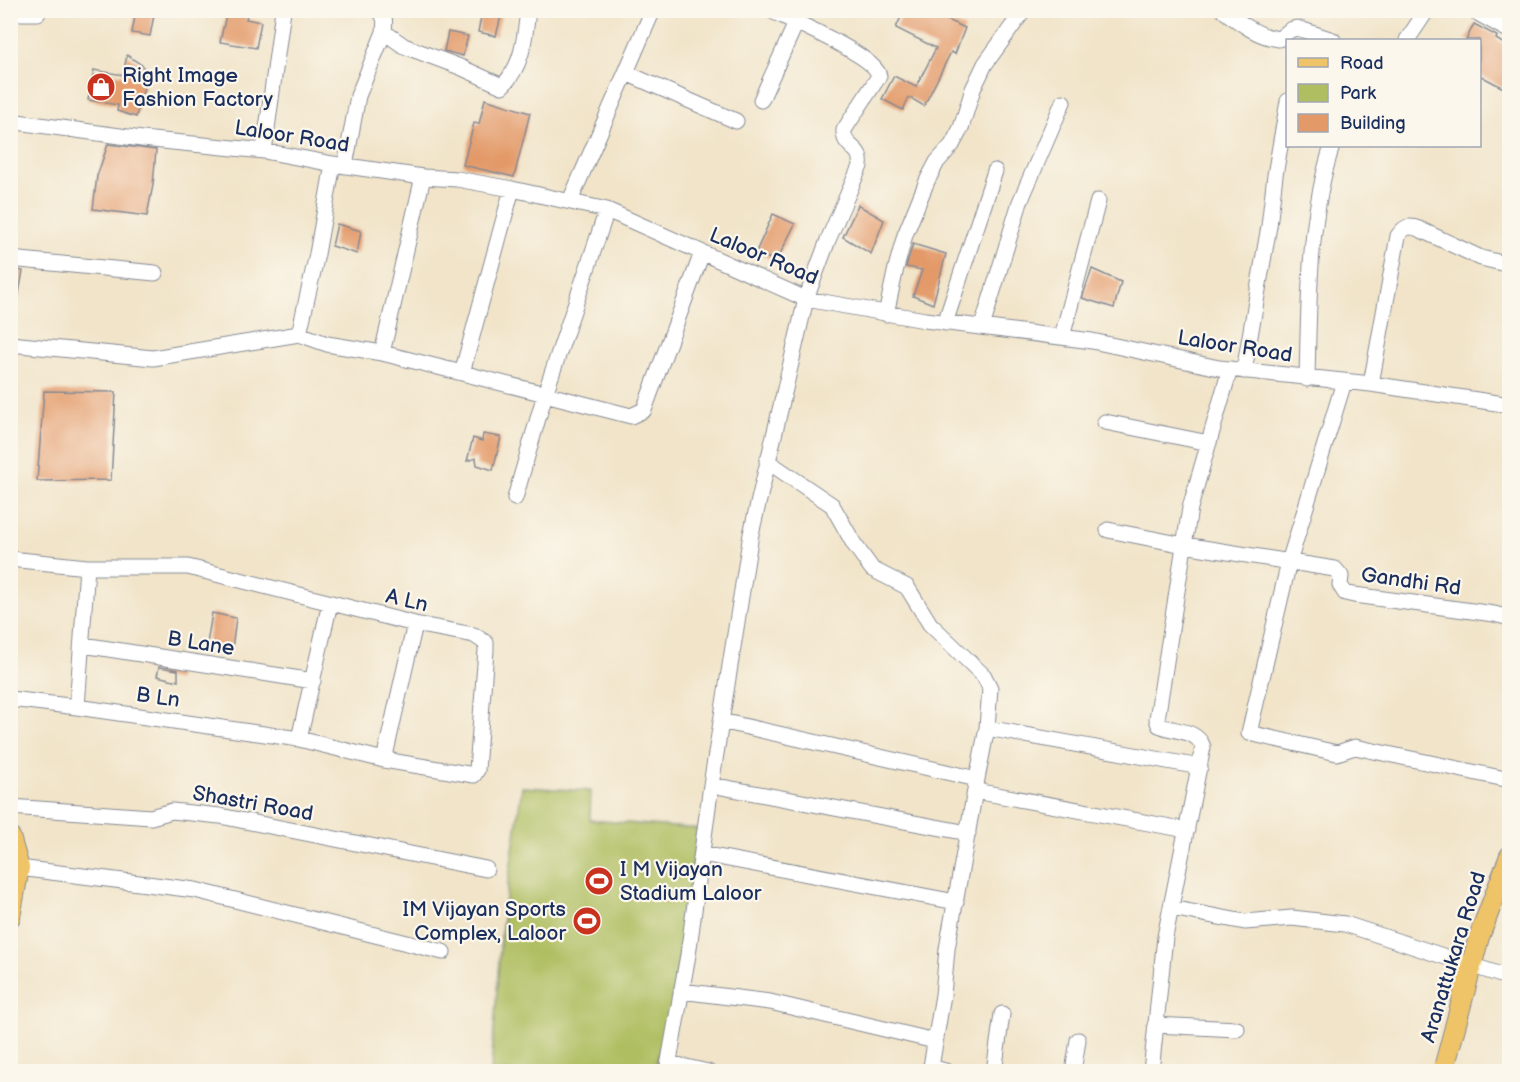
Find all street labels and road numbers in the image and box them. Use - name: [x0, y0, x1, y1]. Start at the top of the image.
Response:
- street label: Laloor Road: [233, 115, 351, 158]
- street label: Laloor Road: [706, 222, 822, 291]
- street label: Laloor Road: [1176, 325, 1294, 368]
- street label: Gandhi Rd: [1359, 562, 1463, 601]
- street label: A Ln: [383, 584, 430, 617]
- street label: B Lane: [166, 626, 236, 661]
- street label: B Ln: [134, 682, 181, 713]
- street label: Shastri Road: [191, 781, 315, 826]
- street label: Aranattukara Road: [1416, 869, 1491, 1046]

